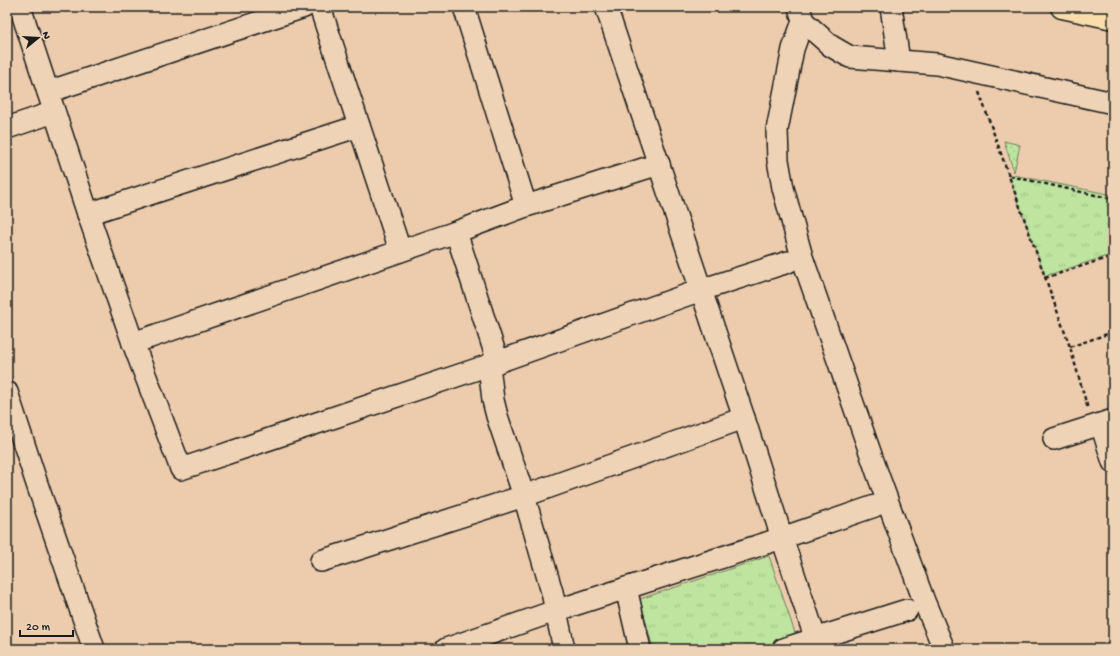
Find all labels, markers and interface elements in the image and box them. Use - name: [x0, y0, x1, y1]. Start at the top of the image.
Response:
- north arrow: [18, 18, 58, 58]
- text: N: [39, 30, 52, 41]
- scale bar: [20, 612, 73, 638]
- text: 20 m: [26, 621, 51, 635]

